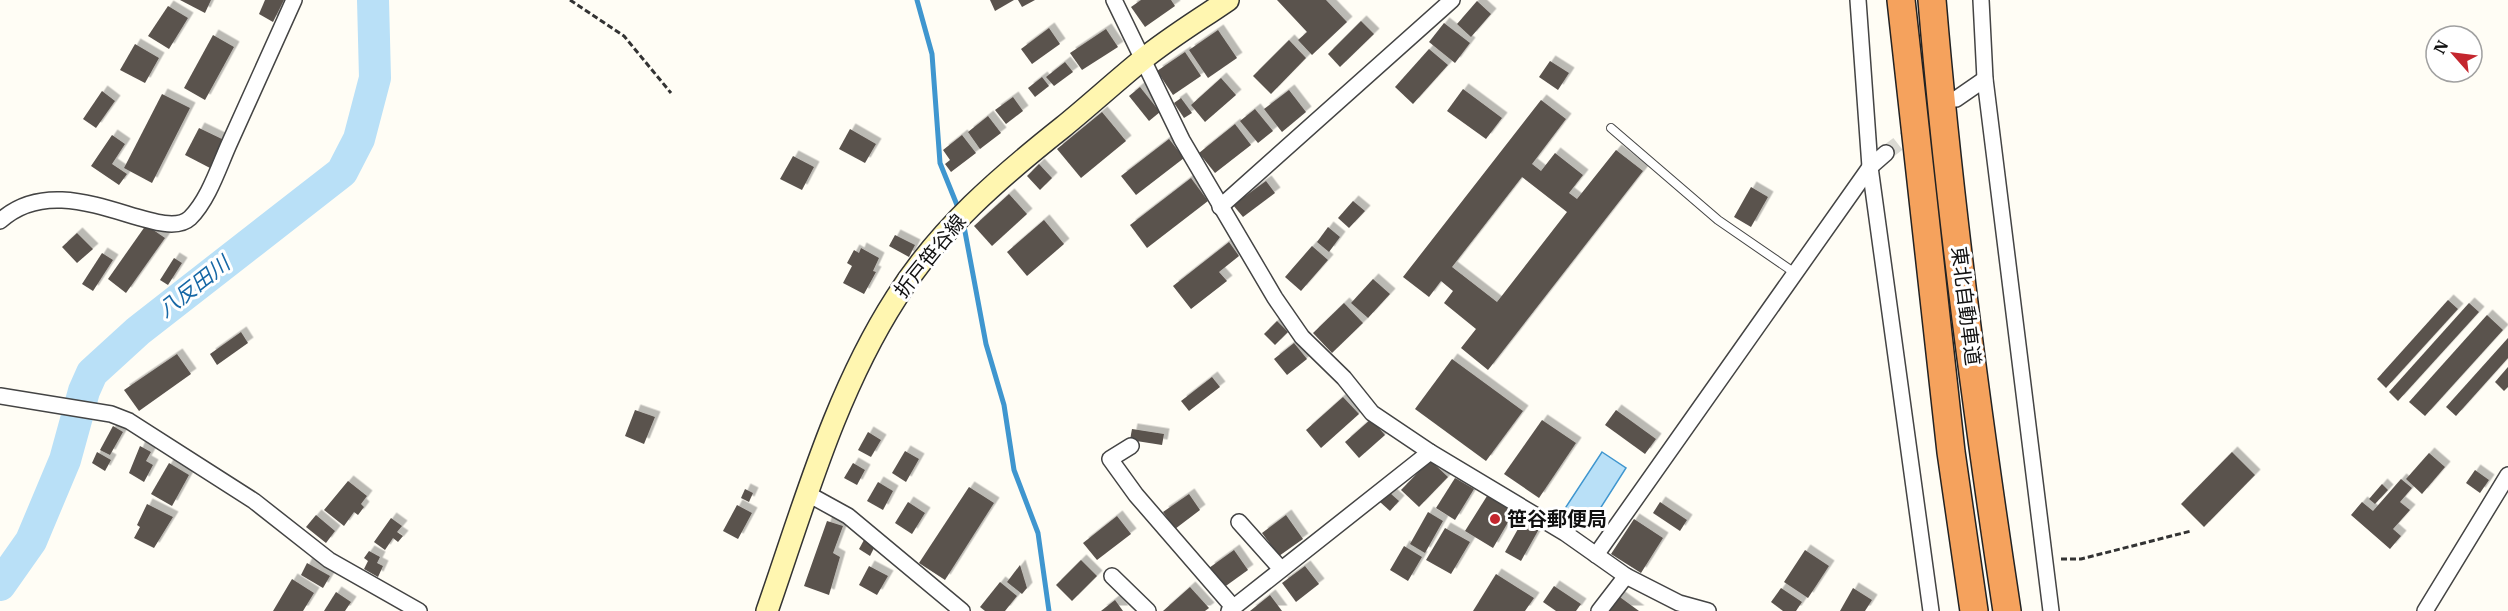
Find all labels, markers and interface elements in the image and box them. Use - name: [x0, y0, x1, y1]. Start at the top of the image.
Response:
- north arrow: [2424, 24, 2484, 84]
- text: N: [2429, 37, 2453, 57]
- street label: 折戸笹谷線: [888, 208, 972, 303]
- street label: 東北自動車道: [1946, 245, 1987, 367]
- water label: 八反田川: [152, 248, 237, 323]
- place label: 笹谷郵便局: [1507, 505, 1607, 532]
- marker: 笹谷郵便局: [1488, 512, 1502, 526]

